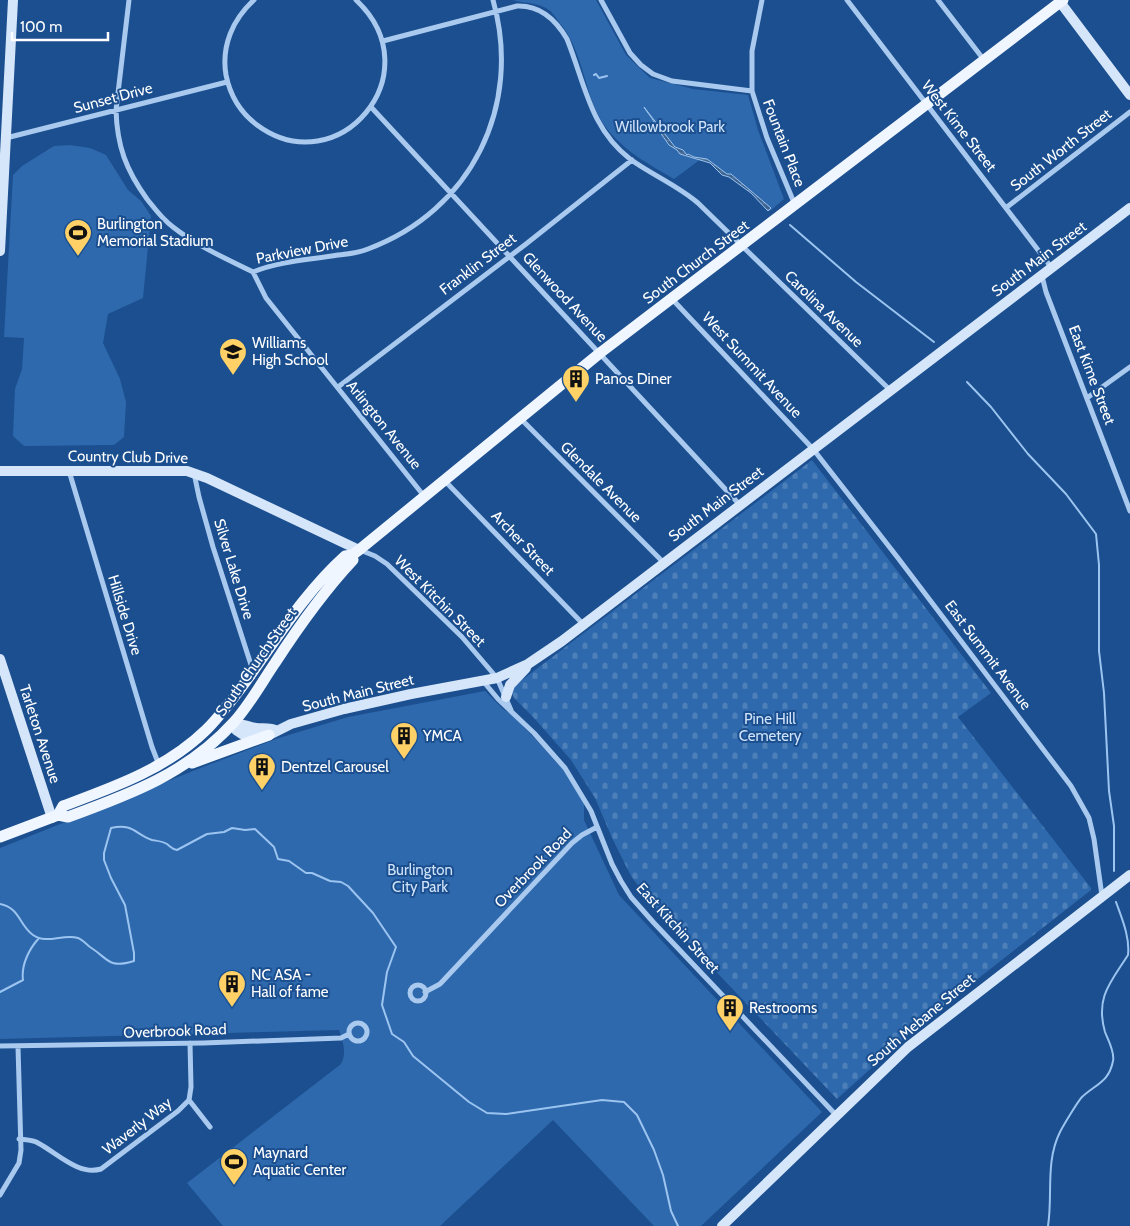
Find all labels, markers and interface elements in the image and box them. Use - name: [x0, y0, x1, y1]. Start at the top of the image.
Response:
- scale bar: [12, 10, 109, 42]
- text: 100 m: [20, 18, 62, 36]
- street label: West Kime Street: [918, 77, 1000, 175]
- street label: Sunset Drive: [72, 79, 155, 117]
- street label: Fountain Place: [759, 97, 809, 190]
- street label: South Worth Street: [1007, 105, 1115, 195]
- park label: Willowbrook Park: [615, 118, 725, 136]
- place label: Burlington Memorial Stadium: [97, 215, 213, 250]
- street label: South Church Street: [639, 216, 753, 308]
- street label: South Main Street: [988, 217, 1090, 301]
- sports icon: Burlington Memorial Stadium: [63, 218, 93, 257]
- street label: Franklin Street: [436, 229, 520, 299]
- street label: Parkview Drive: [255, 232, 350, 268]
- street label: Glenwood Avenue: [519, 248, 611, 346]
- street label: Carolina Avenue: [781, 267, 867, 351]
- street label: West Summit Avenue: [698, 308, 806, 422]
- street label: East Kime Street: [1065, 323, 1119, 427]
- place label: Williams High School: [252, 334, 329, 369]
- school or university icon: Williams High School: [218, 337, 248, 376]
- building icon: Panos Diner: [561, 364, 591, 403]
- place label: Panos Diner: [595, 370, 672, 388]
- street label: Arlington Avenue: [343, 377, 426, 473]
- street label: Glendale Avenue: [557, 438, 645, 526]
- street label: Country Club Drive: [68, 447, 189, 467]
- street label: South Main Street: [665, 462, 767, 546]
- street label: Archer Street: [488, 507, 558, 579]
- street label: Silver Lake Drive: [210, 517, 258, 622]
- street label: West Kitchin Street: [391, 552, 489, 650]
- street label: Hillside Drive: [104, 573, 146, 658]
- street label: East Summit Avenue: [941, 597, 1035, 713]
- street label: South Church Street: [212, 604, 300, 720]
- street label: South Main Street: [300, 670, 416, 716]
- street label: Tarleton Avenue: [16, 682, 65, 786]
- park label: Pine Hill Cemetery: [739, 710, 802, 745]
- building icon: YMCA: [389, 721, 419, 760]
- place label: YMCA: [422, 727, 462, 745]
- building icon: Dentzel Carousel: [247, 752, 277, 791]
- place label: Dentzel Carousel: [281, 758, 389, 776]
- street label: Overbrook Road: [491, 825, 575, 911]
- park label: Burlington City Park: [387, 861, 453, 896]
- street label: East Kitchin Street: [633, 879, 723, 977]
- place label: NC ASA - Hall of fame: [251, 966, 329, 1001]
- building icon: NC ASA - Hall of fame: [217, 969, 247, 1008]
- street label: South Mebane Street: [864, 970, 978, 1070]
- building icon: Restrooms: [715, 993, 745, 1032]
- place label: Restrooms: [749, 999, 817, 1017]
- street label: Overbrook Road: [123, 1020, 227, 1042]
- street label: Waverly Way: [99, 1093, 175, 1159]
- place label: Maynard Aquatic Center: [253, 1144, 346, 1179]
- sports icon: Maynard Aquatic Center: [219, 1147, 249, 1186]

